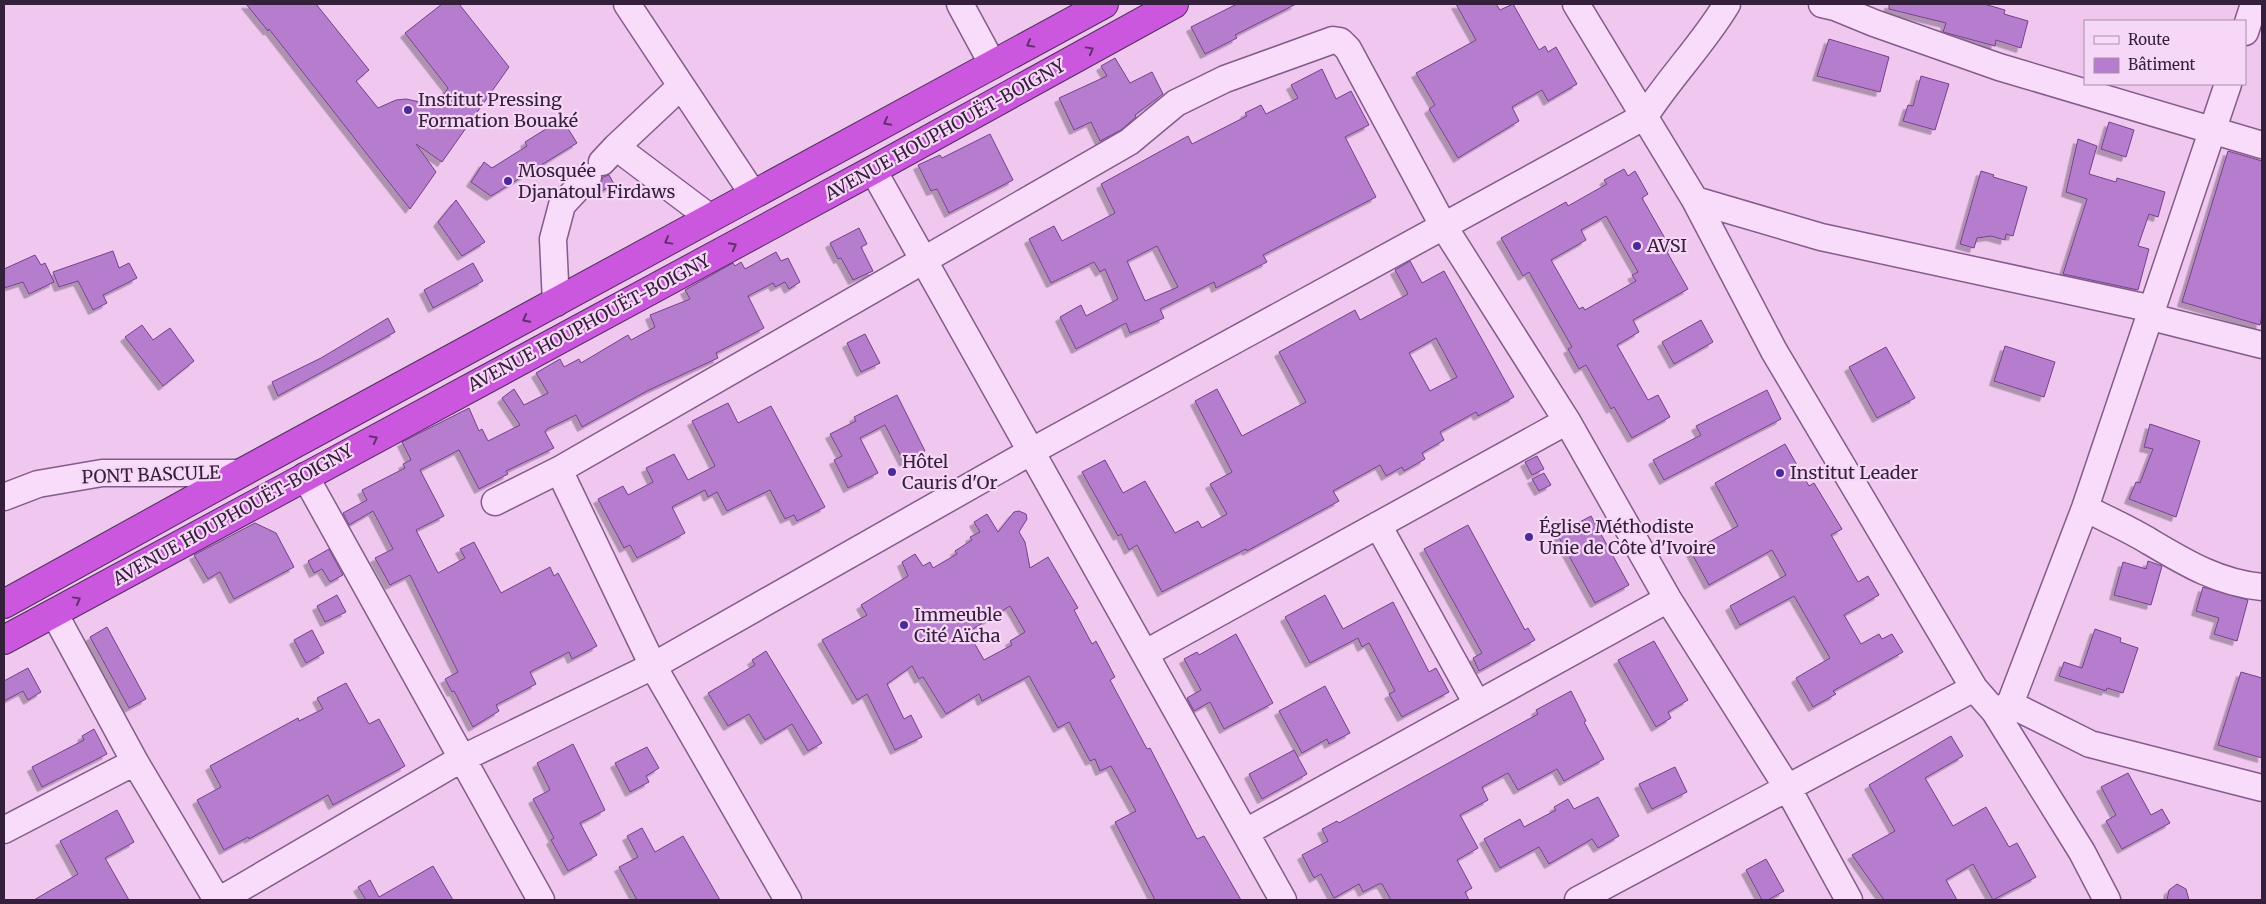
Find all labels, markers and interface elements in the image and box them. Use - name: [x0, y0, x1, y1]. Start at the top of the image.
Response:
- legend: [2084, 20, 2246, 85]
- text: Route: [2128, 30, 2170, 49]
- one-way arrow: [1027, 38, 1036, 48]
- one-way arrow: [1085, 46, 1094, 56]
- street label: AVENUE HOUPHOUËT-BOIGNY: [820, 54, 1069, 206]
- text: Bâtiment: [2128, 55, 2196, 74]
- place label: Institut Pressing Formation Bouaké: [418, 88, 578, 132]
- marker: Institut Pressing Formation Bouaké: [402, 104, 414, 116]
- one-way arrow: [884, 116, 893, 126]
- place label: Mosquée Djanatoul Firdaws: [518, 159, 675, 203]
- marker: Mosquée Djanatoul Firdaws: [502, 175, 514, 187]
- one-way arrow: [664, 234, 673, 244]
- place label: AVSI: [1646, 234, 1687, 257]
- marker: AVSI: [1631, 240, 1643, 252]
- one-way arrow: [728, 242, 737, 252]
- street label: AVENUE HOUPHOUËT-BOIGNY: [463, 249, 714, 397]
- one-way arrow: [522, 313, 531, 323]
- one-way arrow: [369, 435, 378, 445]
- street label: AVENUE HOUPHOUËT-BOIGNY: [108, 439, 357, 591]
- place label: Hôtel Cauris d'Or: [902, 450, 998, 494]
- street label: PONT BASCULE: [81, 461, 221, 488]
- place label: Institut Leader: [1790, 461, 1918, 484]
- marker: Hôtel Cauris d'Or: [886, 466, 898, 478]
- marker: Institut Leader: [1774, 467, 1786, 479]
- place label: Église Méthodiste Unie de Côte d'Ivoire: [1539, 515, 1716, 559]
- marker: Église Méthodiste Unie de Côte d'Ivoire: [1523, 531, 1535, 543]
- one-way arrow: [72, 596, 81, 606]
- place label: Immeuble Cité Aïcha: [914, 603, 1002, 647]
- marker: Immeuble Cité Aïcha: [898, 619, 910, 631]

